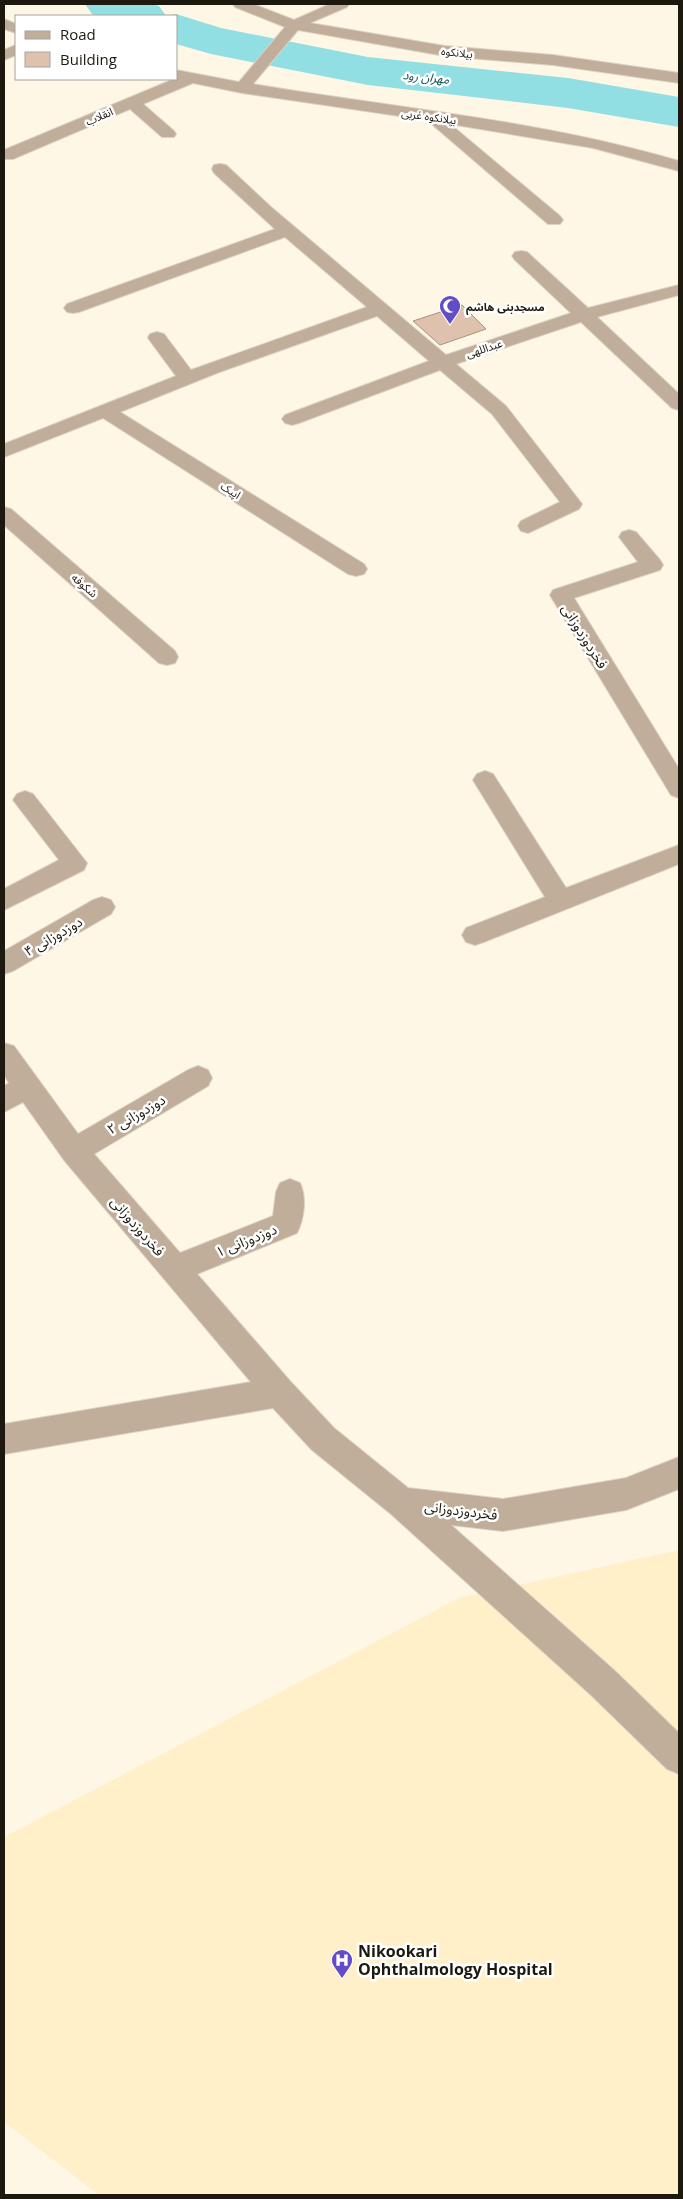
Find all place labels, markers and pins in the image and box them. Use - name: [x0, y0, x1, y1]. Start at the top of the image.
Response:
- mosque icon: مسجدبنی هاشم: [438, 294, 462, 325]
- place label: مسجدبنی هاشم: [466, 299, 545, 316]
- place label: Nikookari Ophthalmology Hospital: [358, 1940, 553, 1980]
- hospital icon: Nikookari Ophthalmology Hospital: [330, 1948, 354, 1979]

